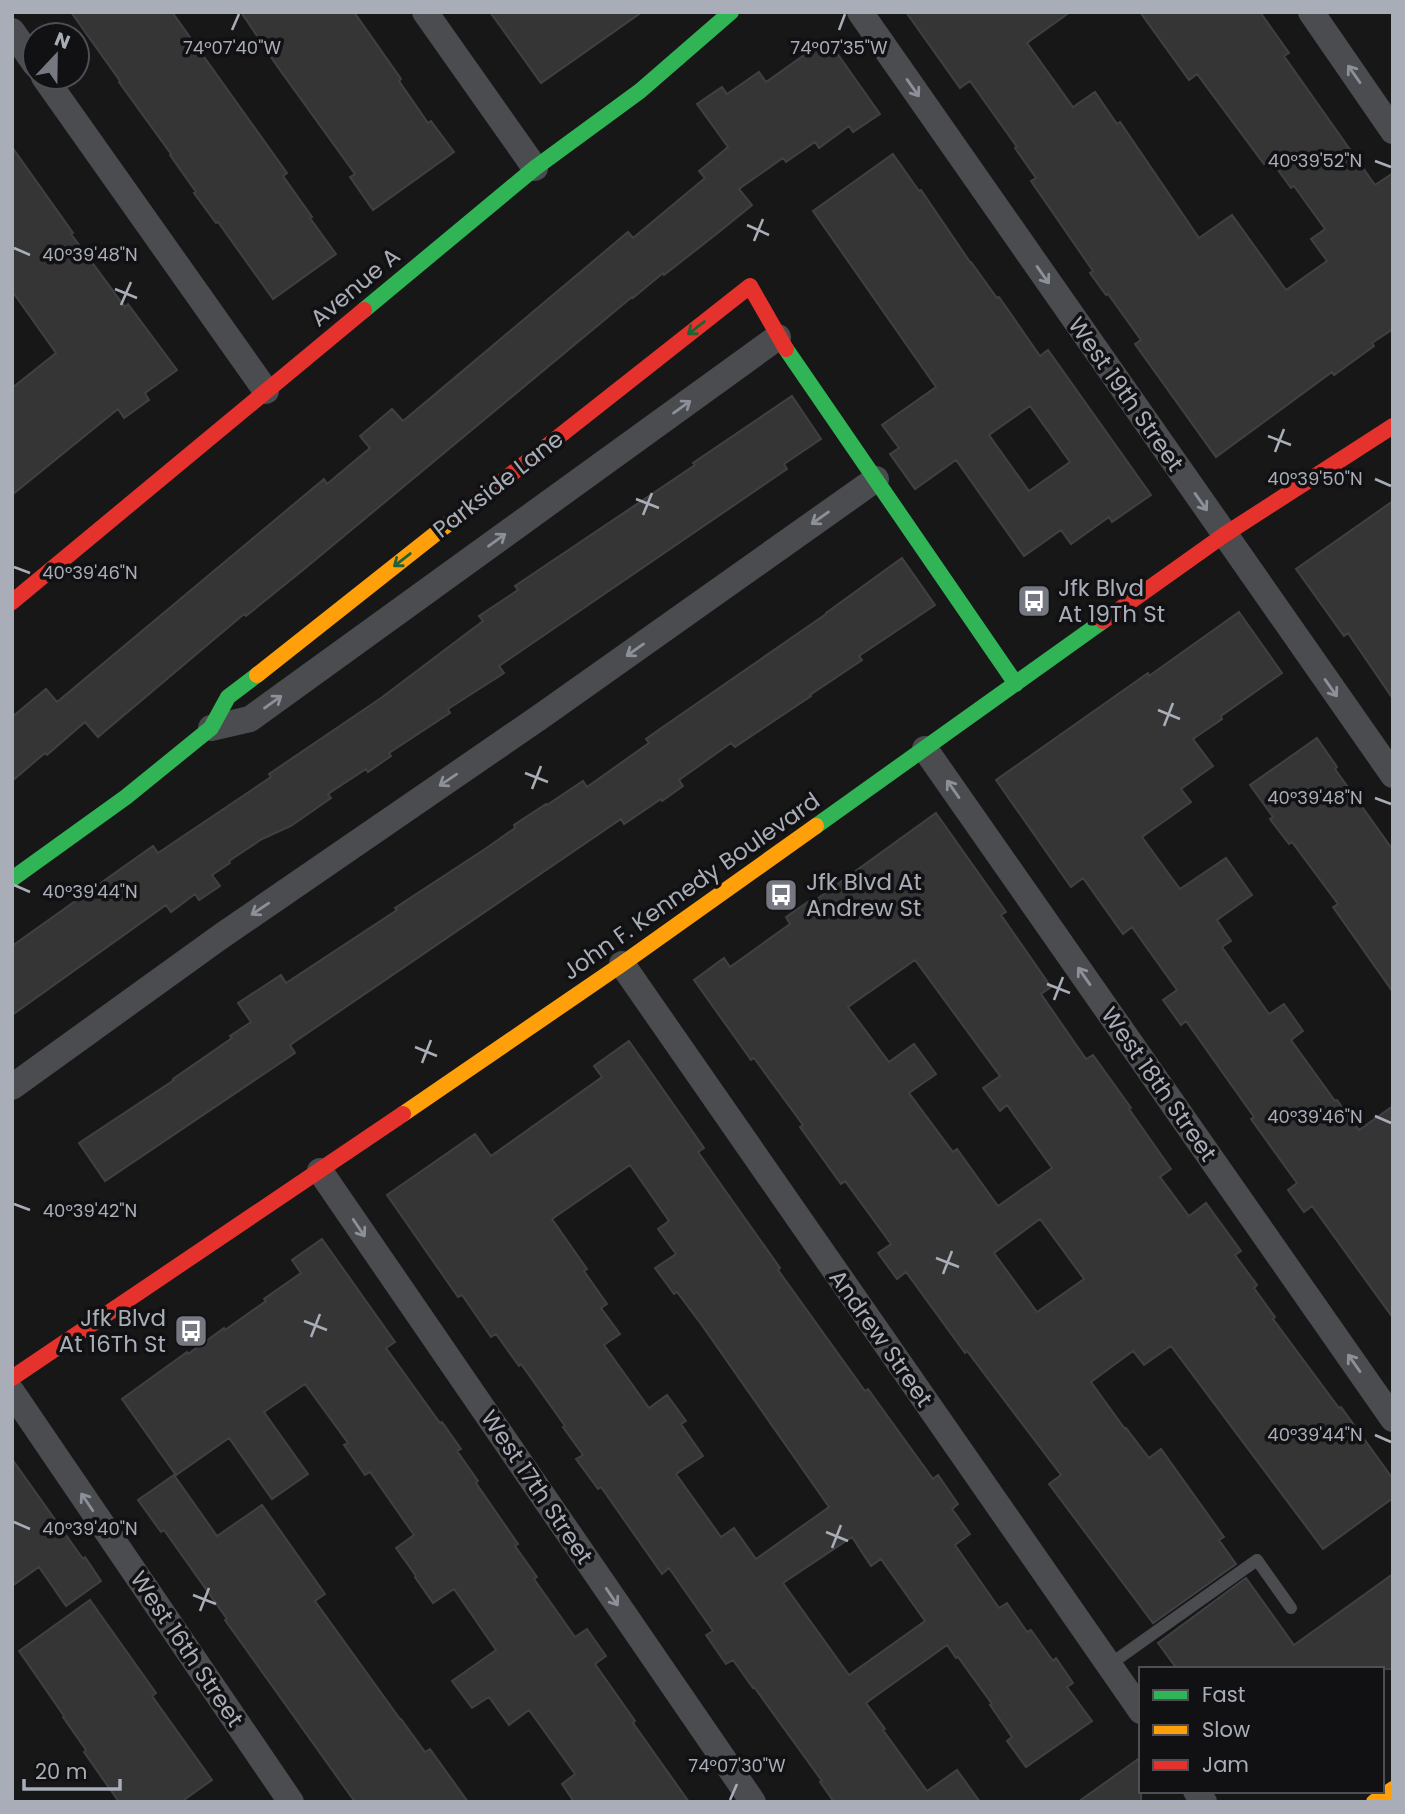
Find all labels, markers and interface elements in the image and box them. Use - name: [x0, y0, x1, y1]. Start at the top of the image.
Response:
- north arrow: [21, 21, 91, 91]
- text: N: [50, 26, 74, 56]
- text: 74°07'40"W: [183, 35, 281, 60]
- text: 74°07'35"W: [790, 35, 888, 60]
- one-way arrow: [1347, 65, 1361, 85]
- one-way arrow: [906, 78, 920, 97]
- text: 40°39'52"N: [1268, 148, 1362, 173]
- street label: Avenue A: [303, 240, 407, 334]
- text: 40°39'48"N: [42, 242, 138, 267]
- one-way arrow: [1036, 265, 1050, 284]
- street label: West 19th Street: [1061, 310, 1191, 478]
- one-way arrow: [687, 321, 706, 336]
- one-way arrow: [672, 400, 691, 414]
- street label: Parkside Lane: [426, 423, 570, 545]
- text: 40°39'50"N: [1267, 466, 1363, 491]
- one-way arrow: [1194, 492, 1208, 511]
- one-way arrow: [811, 511, 830, 525]
- one-way arrow: [487, 533, 506, 547]
- one-way arrow: [393, 552, 411, 567]
- text: 40°39'46"N: [42, 560, 138, 585]
- place label: Jfk Blvd At 19Th St: [1058, 572, 1165, 630]
- bus stop icon: Jfk Blvd At 19Th St: [1015, 582, 1053, 620]
- one-way arrow: [626, 643, 645, 657]
- one-way arrow: [1324, 678, 1339, 697]
- one-way arrow: [263, 695, 282, 710]
- one-way arrow: [439, 773, 458, 787]
- one-way arrow: [946, 780, 960, 799]
- street label: John F. Kennedy Boulevard: [556, 785, 826, 987]
- text: 40°39'48"N: [1267, 785, 1363, 810]
- place label: Jfk Blvd At Andrew St: [806, 866, 922, 924]
- bus stop icon: Jfk Blvd At Andrew St: [762, 876, 800, 914]
- text: 40°39'44"N: [42, 879, 138, 904]
- one-way arrow: [251, 902, 271, 916]
- one-way arrow: [1076, 967, 1091, 986]
- street label: West 18th Street: [1094, 1000, 1224, 1168]
- text: 40°39'46"N: [1267, 1104, 1363, 1129]
- text: 40°39'42"N: [43, 1198, 137, 1223]
- one-way arrow: [352, 1218, 366, 1237]
- street label: Andrew Street: [822, 1263, 940, 1413]
- place label: Jfk Blvd At 16Th St: [59, 1302, 166, 1360]
- bus stop icon: Jfk Blvd At 16Th St: [172, 1312, 210, 1350]
- one-way arrow: [1347, 1354, 1361, 1373]
- street label: West 17th Street: [473, 1404, 601, 1570]
- text: 40°39'44"N: [1267, 1422, 1363, 1447]
- one-way arrow: [80, 1493, 94, 1512]
- text: 40°39'40"N: [42, 1516, 138, 1541]
- street label: West 16th Street: [123, 1565, 251, 1733]
- one-way arrow: [605, 1587, 620, 1606]
- legend: [1139, 1667, 1384, 1793]
- text: Fast: [1202, 1680, 1245, 1709]
- text: Slow: [1202, 1715, 1250, 1744]
- scale bar: [24, 1748, 121, 1792]
- text: Jam: [1202, 1750, 1249, 1779]
- text: 74°07'30"W: [688, 1753, 786, 1778]
- text: 20 m: [35, 1757, 88, 1786]

